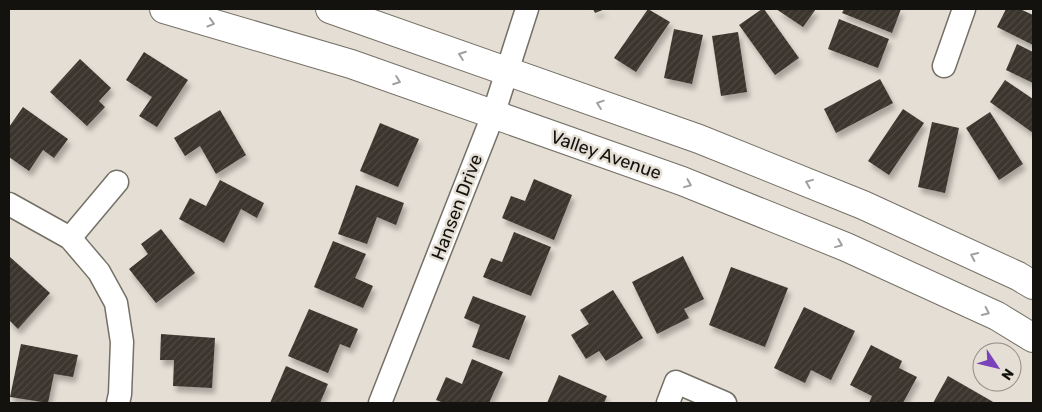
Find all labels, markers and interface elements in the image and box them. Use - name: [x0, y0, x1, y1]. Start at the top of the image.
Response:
- one-way arrow: [206, 17, 215, 27]
- one-way arrow: [458, 51, 466, 61]
- one-way arrow: [392, 75, 400, 85]
- one-way arrow: [596, 100, 605, 110]
- street label: Valley Avenue: [548, 126, 664, 184]
- street label: Hansen Drive: [427, 151, 487, 263]
- one-way arrow: [683, 177, 692, 188]
- one-way arrow: [805, 179, 814, 189]
- one-way arrow: [834, 238, 843, 249]
- one-way arrow: [970, 251, 979, 262]
- one-way arrow: [981, 305, 990, 315]
- north arrow: [972, 342, 1022, 392]
- text: N: [997, 365, 1017, 383]

